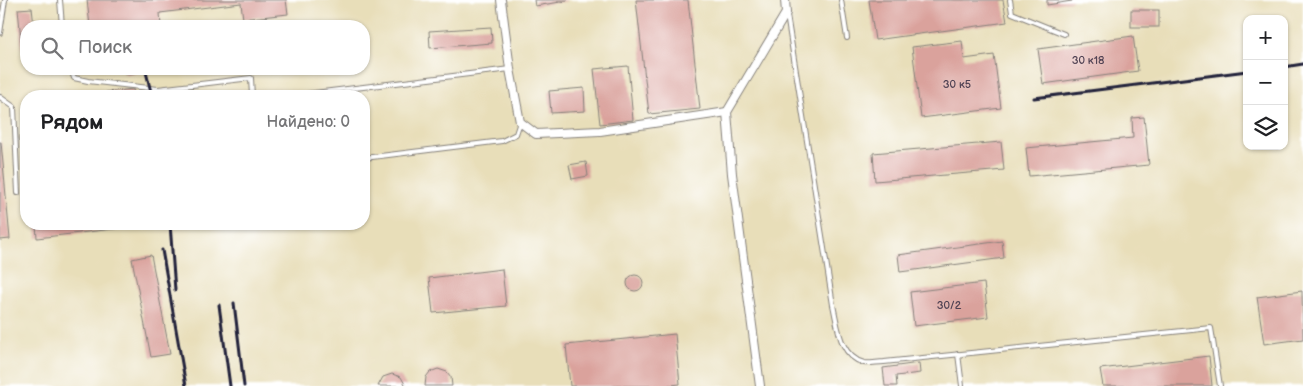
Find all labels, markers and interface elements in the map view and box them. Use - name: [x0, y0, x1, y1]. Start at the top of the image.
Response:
- map controls: [1243, 15, 1288, 150]
- button: +: [1243, 15, 1288, 60]
- search box: [20, 20, 370, 75]
- icon: search: [38, 34, 66, 62]
- text: Поиск: [78, 36, 132, 59]
- house number: 30 к18: [1072, 54, 1104, 67]
- button: −: [1243, 60, 1288, 105]
- house number: 30 к5: [943, 78, 971, 91]
- button: layers: [1243, 105, 1288, 150]
- text: Рядом: [40, 110, 103, 135]
- text: Найдено: 0: [267, 113, 350, 132]
- house number: 30/2: [937, 299, 962, 312]

